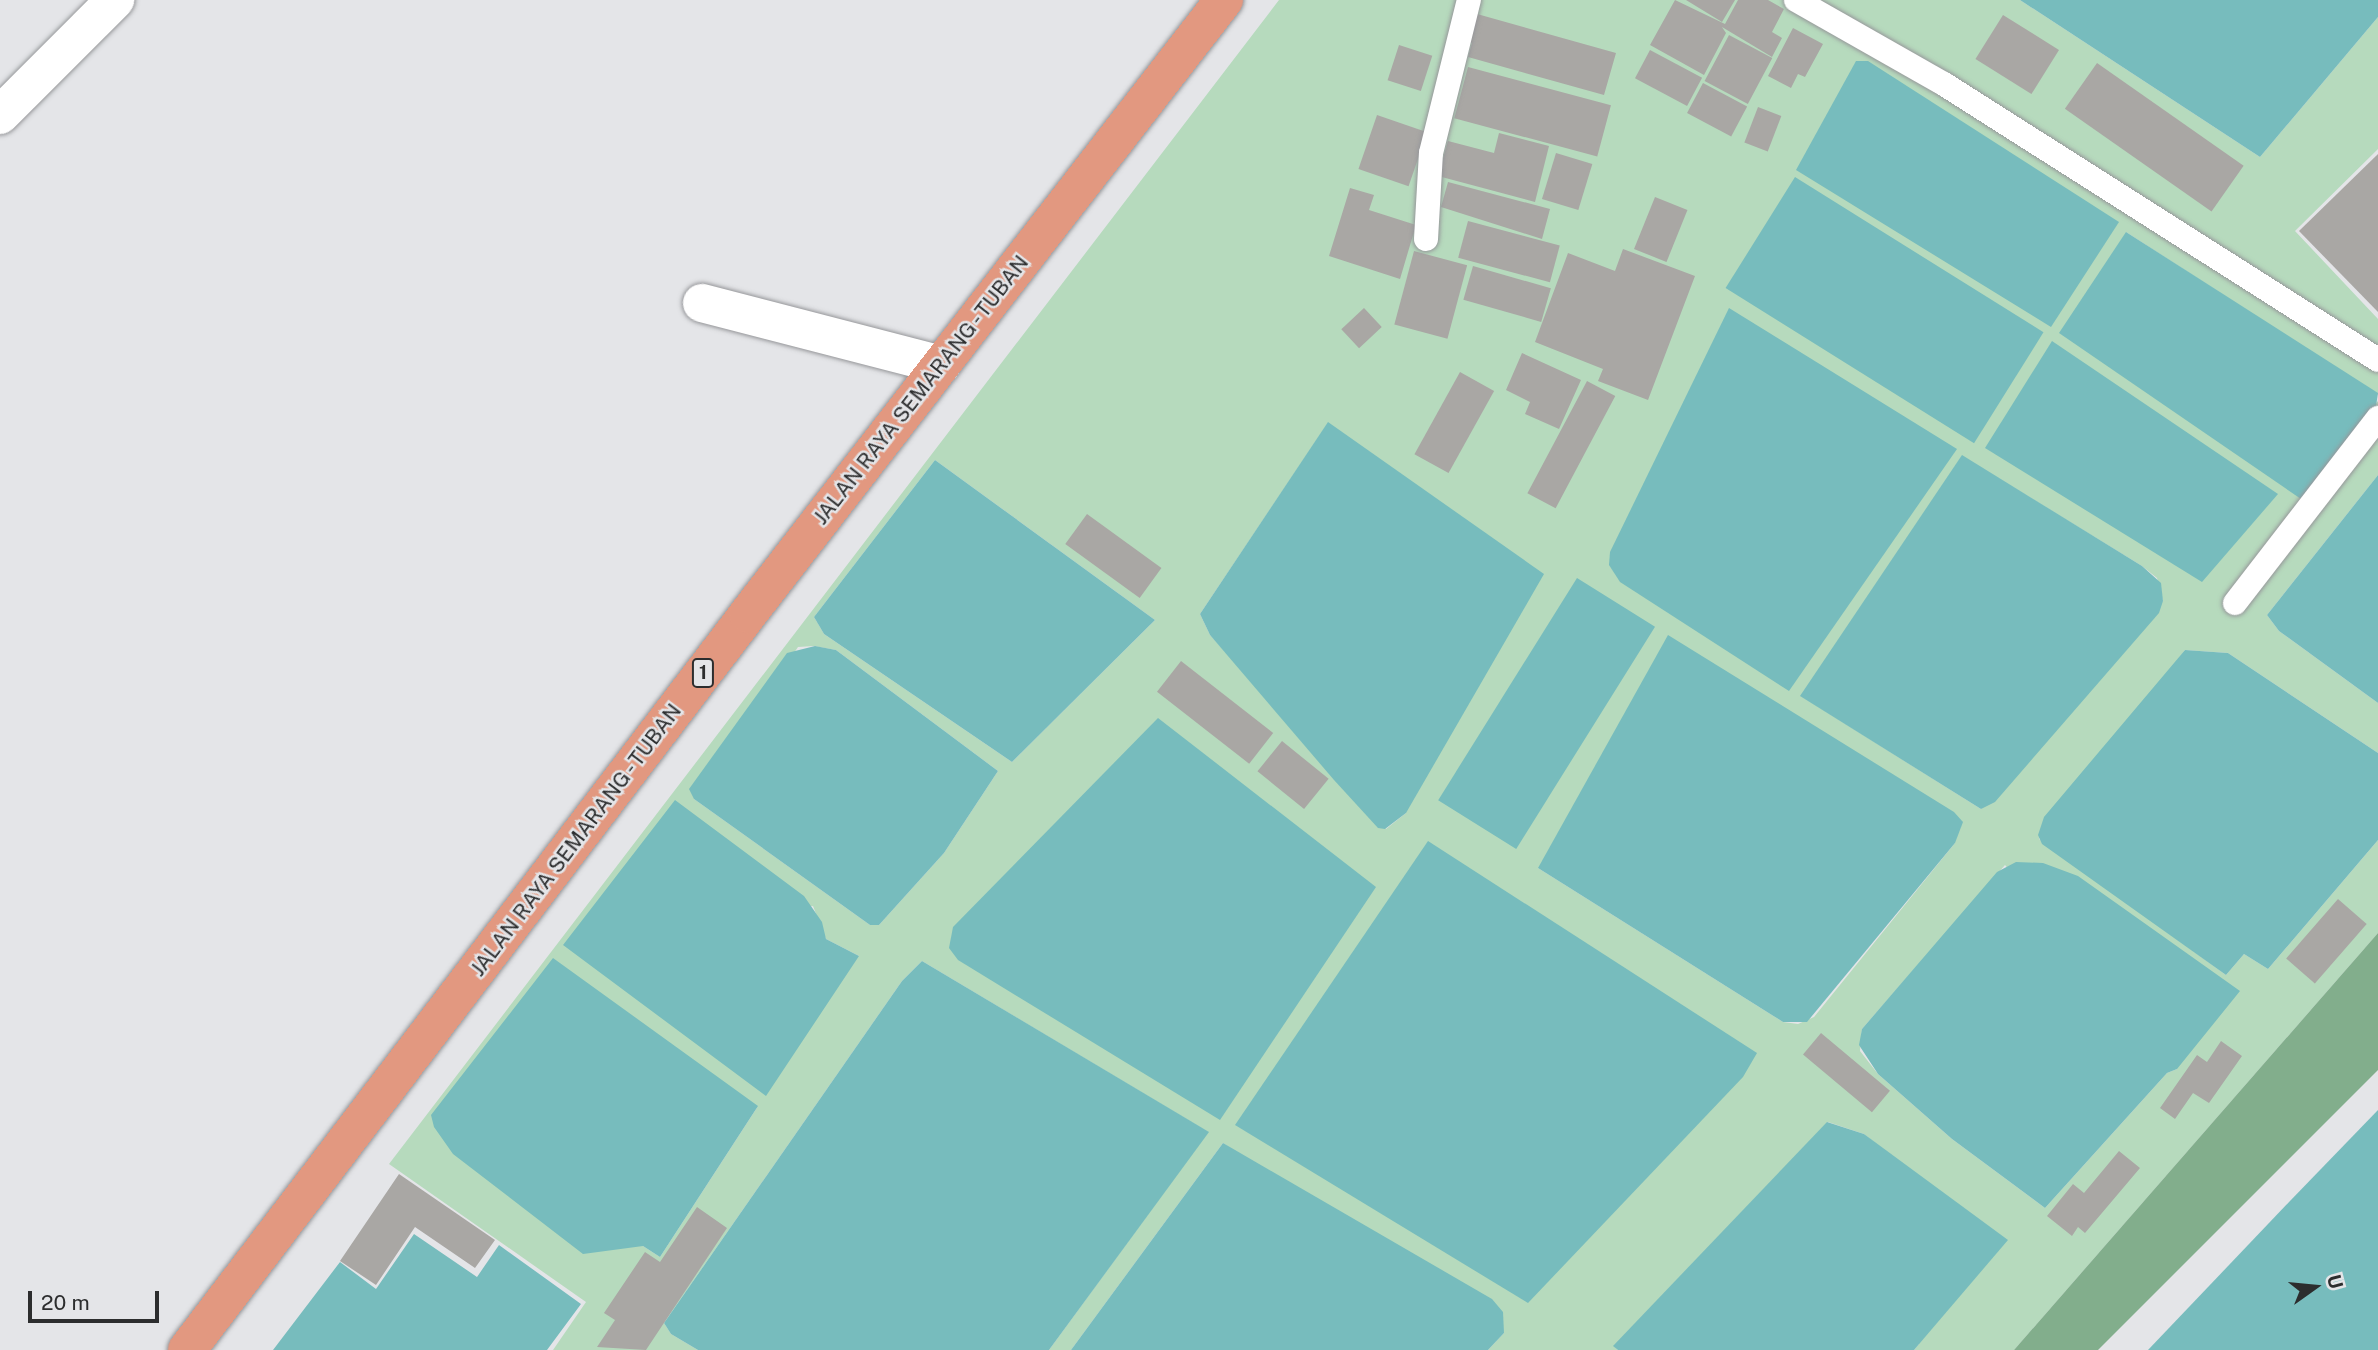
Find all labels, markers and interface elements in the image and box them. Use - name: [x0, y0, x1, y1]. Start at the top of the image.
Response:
- street label: JALAN RAYA SEMARANG - TUBAN: [806, 248, 1036, 532]
- road number: 1: [691, 658, 715, 688]
- street label: JALAN RAYA SEMARANG - TUBAN: [463, 696, 689, 984]
- north arrow: [2280, 1252, 2350, 1322]
- text: U: [2323, 1272, 2348, 1291]
- scale bar: [32, 1276, 163, 1320]
- text: 20 m: [41, 1290, 90, 1315]

